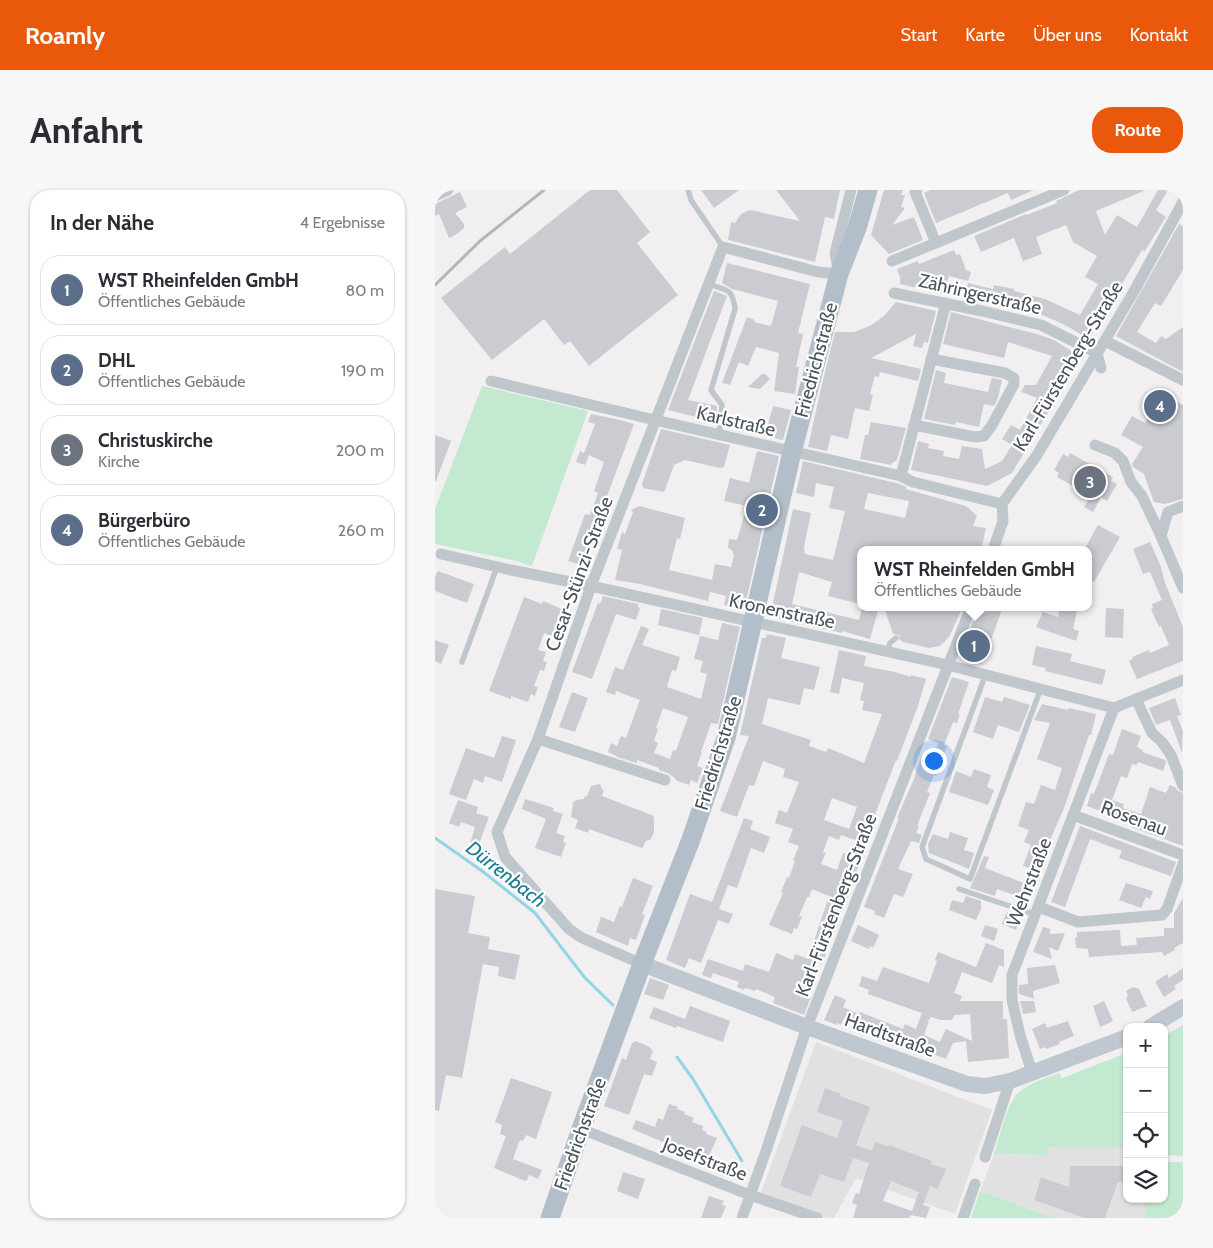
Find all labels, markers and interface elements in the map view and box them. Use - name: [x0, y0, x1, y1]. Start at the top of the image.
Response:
- text: Roamly: [25, 21, 105, 50]
- text: Start: [901, 24, 937, 46]
- text: Karte: [965, 24, 1005, 46]
- text: Über uns: [1033, 24, 1102, 46]
- text: Kontakt: [1130, 24, 1188, 46]
- button: Route: [1092, 107, 1183, 153]
- text: Anfahrt: [30, 109, 143, 152]
- text: In der Nähe: [50, 210, 154, 235]
- text: 4 Ergebnisse: [300, 213, 385, 232]
- text: WST Rheinfelden GmbH: [98, 269, 299, 292]
- street label: Zähringerstraße: [916, 269, 1044, 319]
- street label: Karl-Fürstenberg-Straße: [1008, 277, 1128, 455]
- text: 1: [64, 281, 70, 300]
- text: 80 m: [346, 281, 384, 300]
- text: Öffentliches Gebäude: [98, 292, 245, 311]
- street label: Friedrichstraße: [790, 300, 842, 420]
- text: DHL: [98, 349, 135, 372]
- text: 2: [63, 361, 71, 380]
- text: 190 m: [341, 361, 384, 380]
- text: Öffentliches Gebäude: [98, 372, 245, 391]
- pin: 4: [1144, 387, 1176, 425]
- street label: Karlstraße: [694, 401, 778, 441]
- text: Christuskirche: [98, 429, 213, 452]
- text: 3: [63, 441, 71, 460]
- text: 200 m: [336, 441, 384, 460]
- text: Kirche: [98, 452, 140, 471]
- pin: 3: [1074, 463, 1106, 501]
- pin: 2: [746, 491, 778, 529]
- street label: Cesar-Stünzi-Straße: [540, 493, 618, 654]
- text: Bürgerbüro: [98, 509, 190, 532]
- text: 4: [62, 521, 72, 540]
- text: 260 m: [338, 521, 384, 540]
- text: Öffentliches Gebäude: [98, 532, 245, 551]
- popup: [857, 546, 1092, 611]
- text: WST Rheinfelden GmbH: [874, 558, 1075, 581]
- text: Öffentliches Gebäude: [874, 581, 1022, 600]
- street label: Kronenstraße: [727, 589, 837, 634]
- pin: 1: [958, 627, 990, 665]
- street label: Friedrichstraße: [690, 693, 746, 813]
- your location: [921, 748, 947, 774]
- street label: Rosenau: [1098, 795, 1170, 841]
- street label: Karl-Fürstenberg-Straße: [790, 810, 882, 1000]
- street label: Wehrstraße: [1002, 834, 1057, 930]
- water label: Dürrenbach: [461, 835, 551, 913]
- street label: Hardtstraße: [841, 1008, 939, 1062]
- map controls: [1123, 1023, 1168, 1203]
- button: +: [1123, 1023, 1168, 1068]
- button: −: [1123, 1068, 1168, 1113]
- street label: Friedrichstraße: [549, 1074, 611, 1193]
- button: locate: [1123, 1113, 1168, 1158]
- street label: Josefstraße: [659, 1132, 751, 1186]
- button: layers: [1123, 1158, 1168, 1203]

